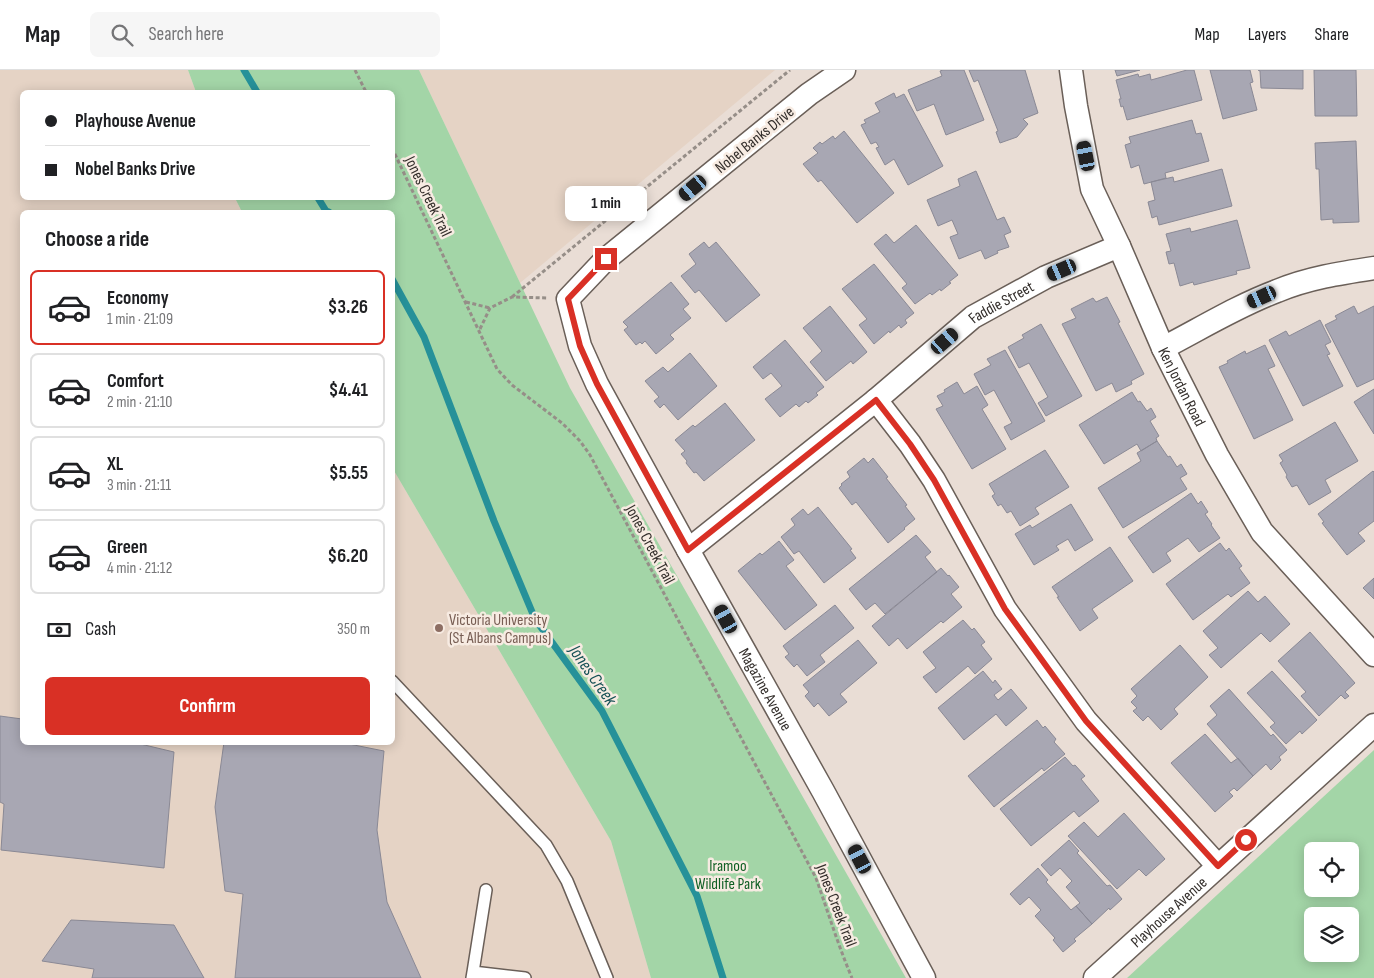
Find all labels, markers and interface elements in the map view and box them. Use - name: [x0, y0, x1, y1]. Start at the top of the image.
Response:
- search box: [90, 12, 440, 57]
- text: Map: [25, 20, 60, 49]
- icon: search: [108, 21, 136, 49]
- text: Search here: [148, 23, 224, 46]
- text: Map: [1195, 24, 1220, 45]
- text: Layers: [1248, 24, 1287, 45]
- text: Share: [1315, 24, 1349, 45]
- street label: Nobel Banks Drive: [712, 103, 798, 178]
- text: Playhouse Avenue: [75, 110, 196, 133]
- car: [1075, 140, 1096, 172]
- street label: Jones Creek Trail: [400, 153, 455, 240]
- text: Nobel Banks Drive: [75, 158, 195, 181]
- car: [676, 173, 709, 203]
- callout: 1 min: [565, 186, 647, 222]
- text: 1 min: [591, 194, 621, 213]
- text: Choose a ride: [45, 226, 149, 253]
- route end: [595, 248, 617, 270]
- car: [1045, 257, 1078, 283]
- street label: Faddie Street: [965, 278, 1037, 328]
- car: [1245, 284, 1278, 310]
- icon: car: [47, 285, 92, 330]
- text: Economy: [107, 287, 169, 310]
- text: $3.26: [328, 296, 368, 319]
- text: 1 min · 21:09: [107, 310, 173, 329]
- car: [928, 325, 961, 357]
- street label: Ken Jordan Road: [1153, 344, 1209, 430]
- icon: car: [47, 368, 92, 413]
- text: Comfort: [107, 370, 164, 393]
- text: $4.41: [329, 379, 368, 402]
- text: 2 min · 21:10: [107, 393, 173, 412]
- icon: car: [47, 451, 92, 496]
- text: XL: [107, 453, 123, 476]
- text: $5.55: [329, 462, 368, 485]
- text: 3 min · 21:11: [107, 476, 171, 495]
- street label: Jones Creek Trail: [620, 501, 678, 587]
- icon: car: [47, 534, 92, 579]
- text: Green: [107, 536, 147, 559]
- text: $6.20: [328, 545, 368, 568]
- text: 4 min · 21:12: [107, 559, 172, 578]
- car: [712, 602, 739, 636]
- place label: Victoria University (St Albans Campus): [449, 611, 551, 648]
- icon: cash: [45, 616, 73, 644]
- text: Cash: [85, 618, 116, 641]
- text: 350 m: [337, 620, 370, 639]
- marker: Victoria University (St Albans Campus): [433, 622, 445, 634]
- water label: Jones Creek: [564, 640, 622, 710]
- street label: Magazine Avenue: [734, 645, 795, 734]
- button: Confirm: [45, 677, 370, 735]
- route start: [1235, 829, 1257, 851]
- car: [846, 842, 873, 876]
- map controls: [1304, 842, 1359, 962]
- button: locate: [1304, 842, 1359, 897]
- park label: Iramoo Wildlife Park: [695, 857, 761, 894]
- street label: Jones Creek Trail: [811, 861, 860, 949]
- street label: Playhouse Avenue: [1127, 873, 1211, 952]
- button: layers: [1304, 907, 1359, 962]

